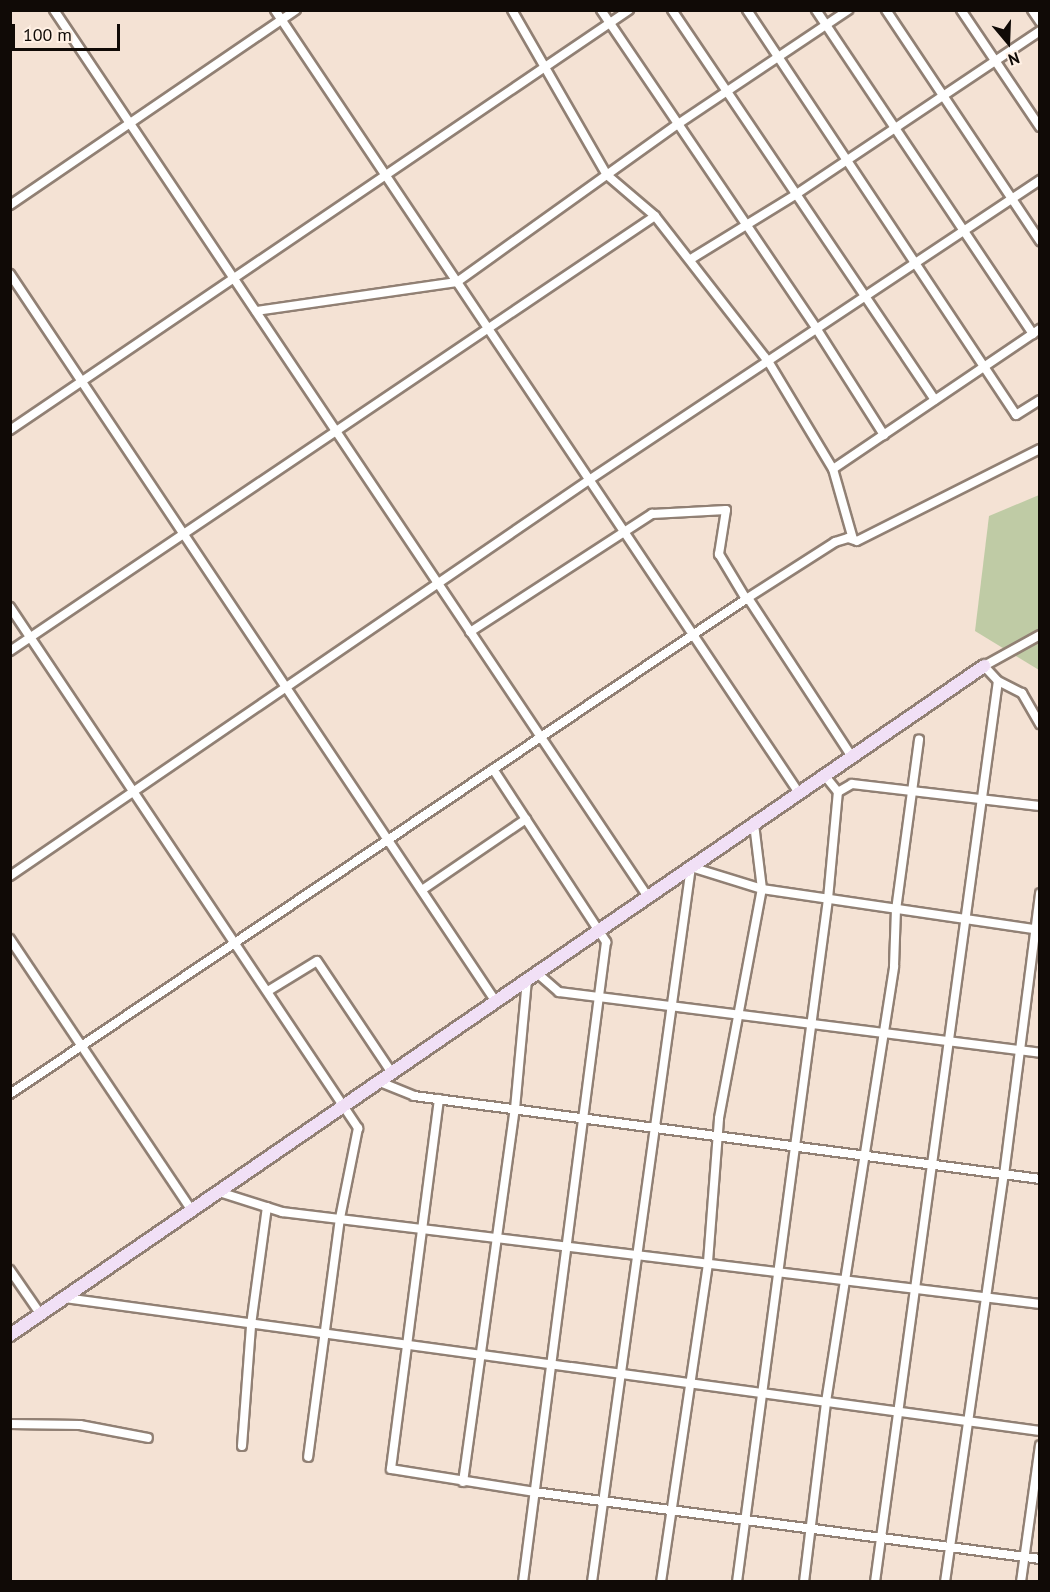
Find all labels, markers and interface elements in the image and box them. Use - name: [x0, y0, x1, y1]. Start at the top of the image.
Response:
- scale bar: [15, 12, 123, 50]
- north arrow: [978, 12, 1038, 72]
- text: 100 m: [23, 23, 72, 46]
- text: N: [1006, 48, 1022, 70]

